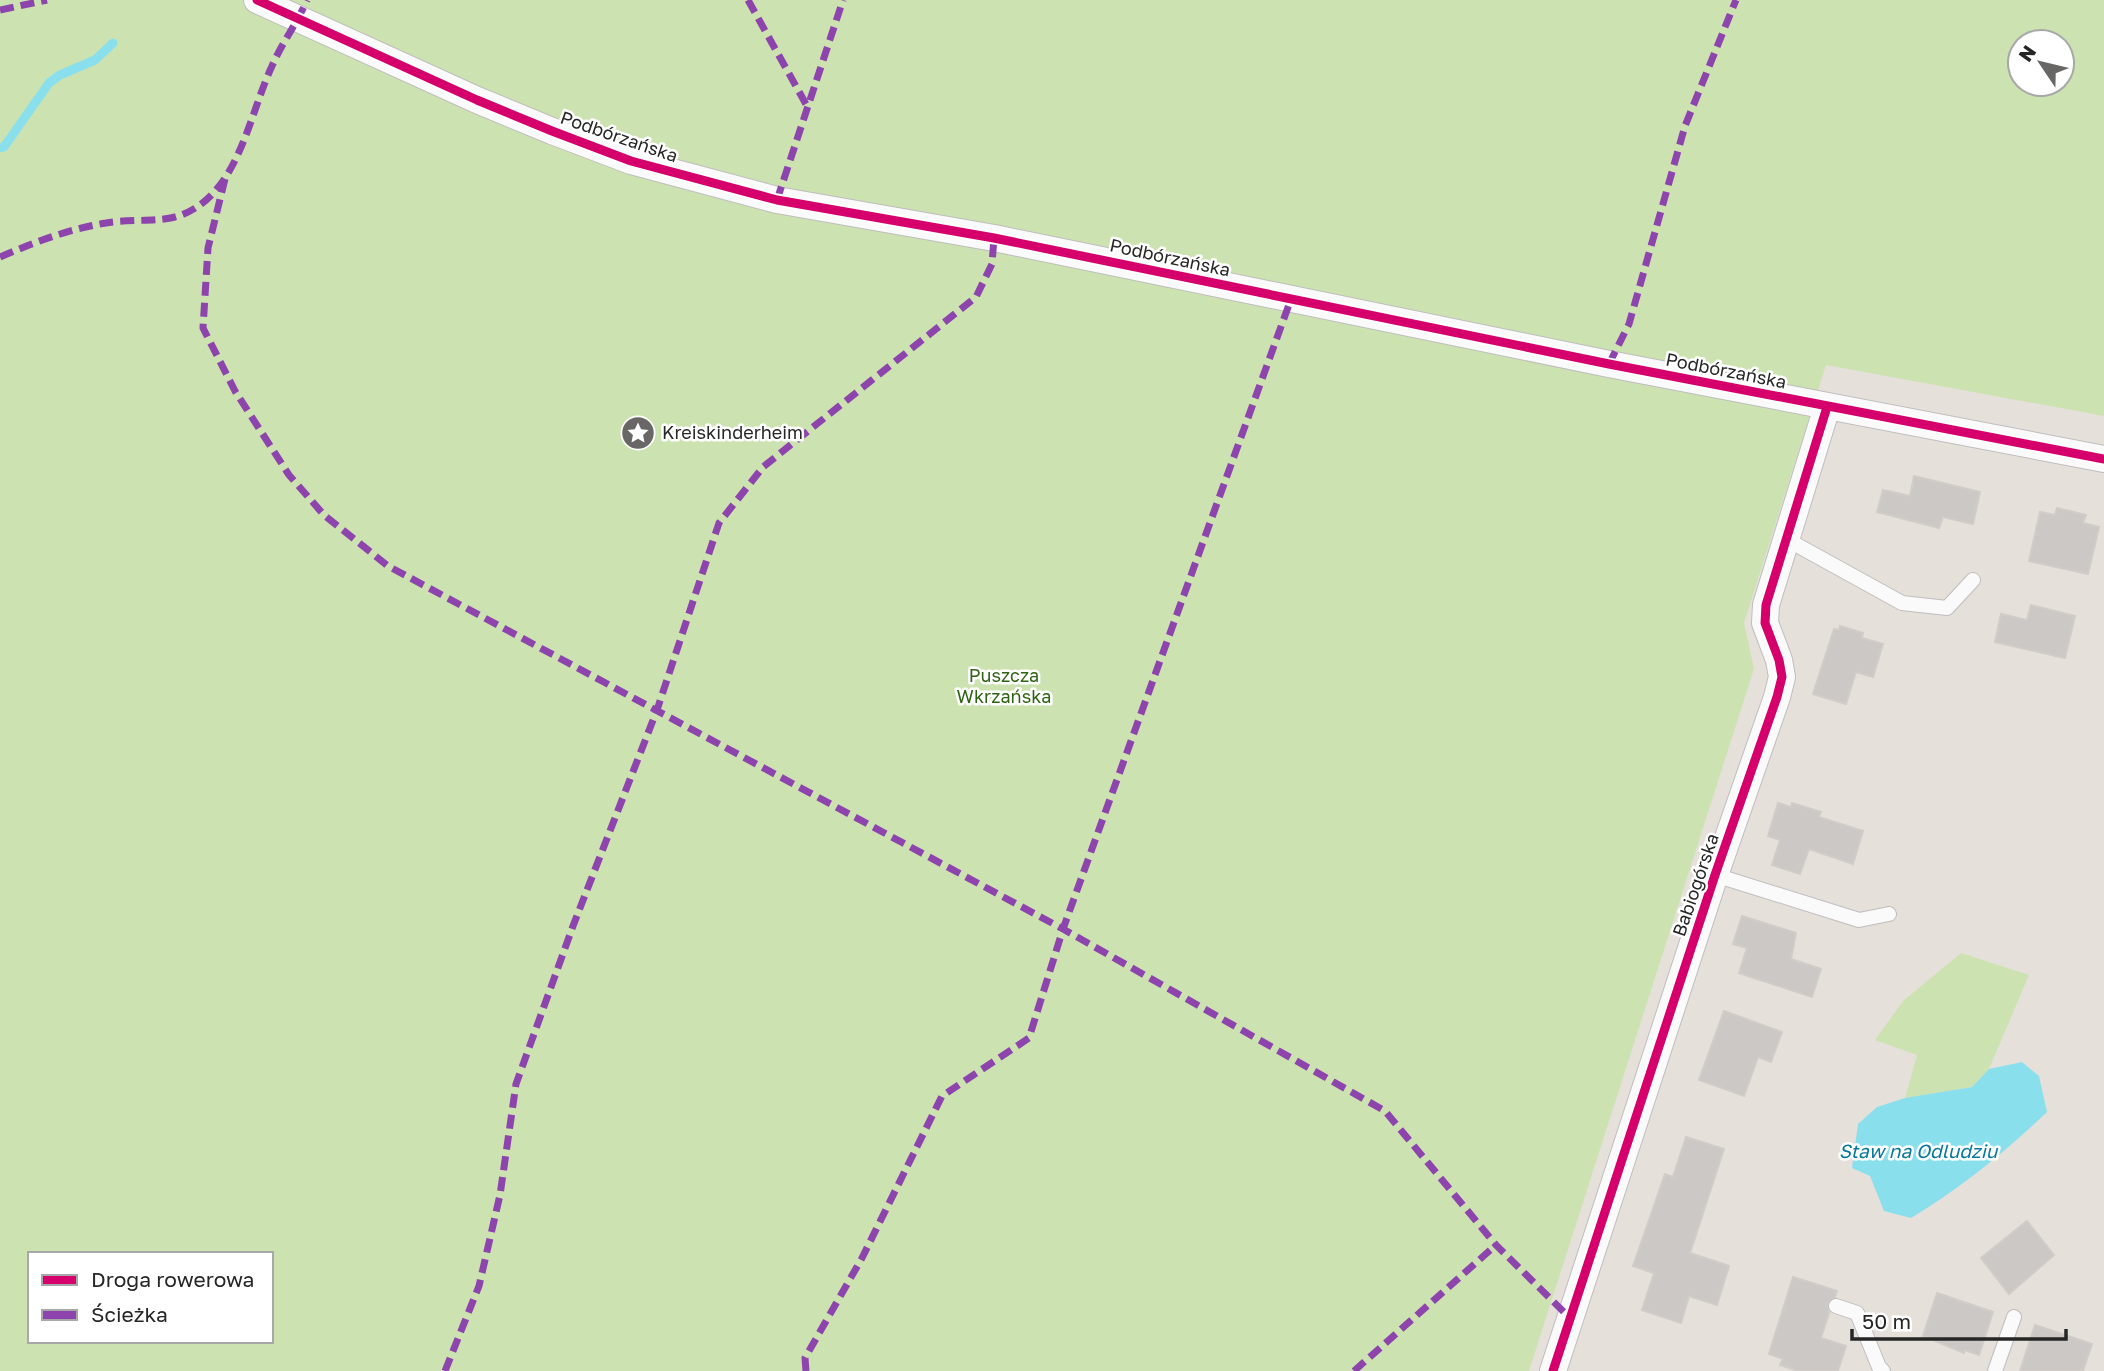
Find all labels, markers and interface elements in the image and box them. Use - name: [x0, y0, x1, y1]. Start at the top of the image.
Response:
- north arrow: [2006, 28, 2076, 98]
- text: N: [2013, 40, 2040, 65]
- street label: Podbórzańska: [558, 106, 681, 166]
- street label: Podbórzańska: [1108, 234, 1232, 281]
- street label: Podbórzańska: [1664, 348, 1788, 393]
- place icon: Kreiskinderheim: [619, 414, 657, 452]
- place label: Kreiskinderheim: [662, 421, 803, 443]
- park label: Puszcza Wkrzańska: [957, 664, 1051, 707]
- street label: Babiogórska: [1667, 830, 1723, 939]
- water label: Staw na Odludziu: [1839, 1139, 1999, 1162]
- legend: [28, 1252, 273, 1343]
- text: Droga rowerowa: [91, 1266, 254, 1292]
- scale bar: [1852, 1298, 2066, 1342]
- text: Ścieżka: [91, 1301, 168, 1327]
- text: 50 m: [1862, 1308, 1911, 1334]

